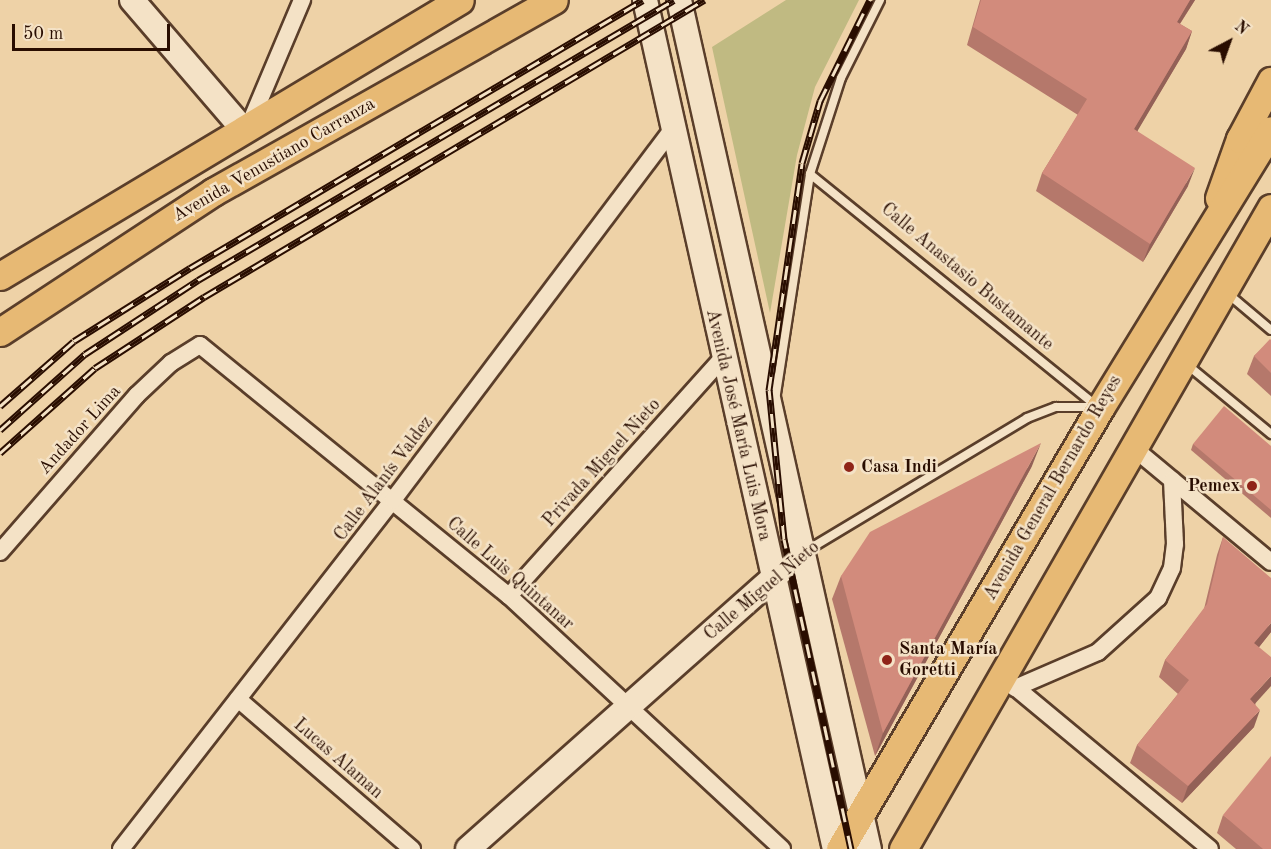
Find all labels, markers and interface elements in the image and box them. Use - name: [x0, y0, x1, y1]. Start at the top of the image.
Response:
- scale bar: [15, 12, 172, 50]
- north arrow: [1199, 12, 1259, 72]
- text: N: [1231, 18, 1251, 38]
- text: 50 m: [23, 25, 63, 43]
- street label: Avenida Venustiano Carranza: [169, 93, 379, 227]
- street label: Calle Anastasio Bustamante: [876, 198, 1058, 356]
- street label: Avenida José María Luis Mora: [701, 307, 775, 543]
- street label: Avenida General Bernardo Reyes: [980, 372, 1126, 604]
- street label: Andador Lima: [34, 381, 126, 479]
- street label: Privada Miguel Nieto: [539, 394, 665, 532]
- street label: Calle Alanís Valdez: [330, 412, 438, 546]
- place label: Casa Indi: [861, 456, 937, 478]
- marker: Casa Indi: [842, 460, 856, 474]
- place label: Pemex: [1188, 475, 1240, 497]
- marker: Pemex: [1245, 479, 1259, 493]
- street label: Calle Luis Quintanar: [442, 513, 578, 635]
- street label: Calle Miguel Nieto: [700, 537, 824, 645]
- place label: Santa María Goretti: [899, 639, 997, 682]
- marker: Santa María Goretti: [880, 653, 894, 667]
- street label: Lucas Alaman: [289, 714, 387, 804]

